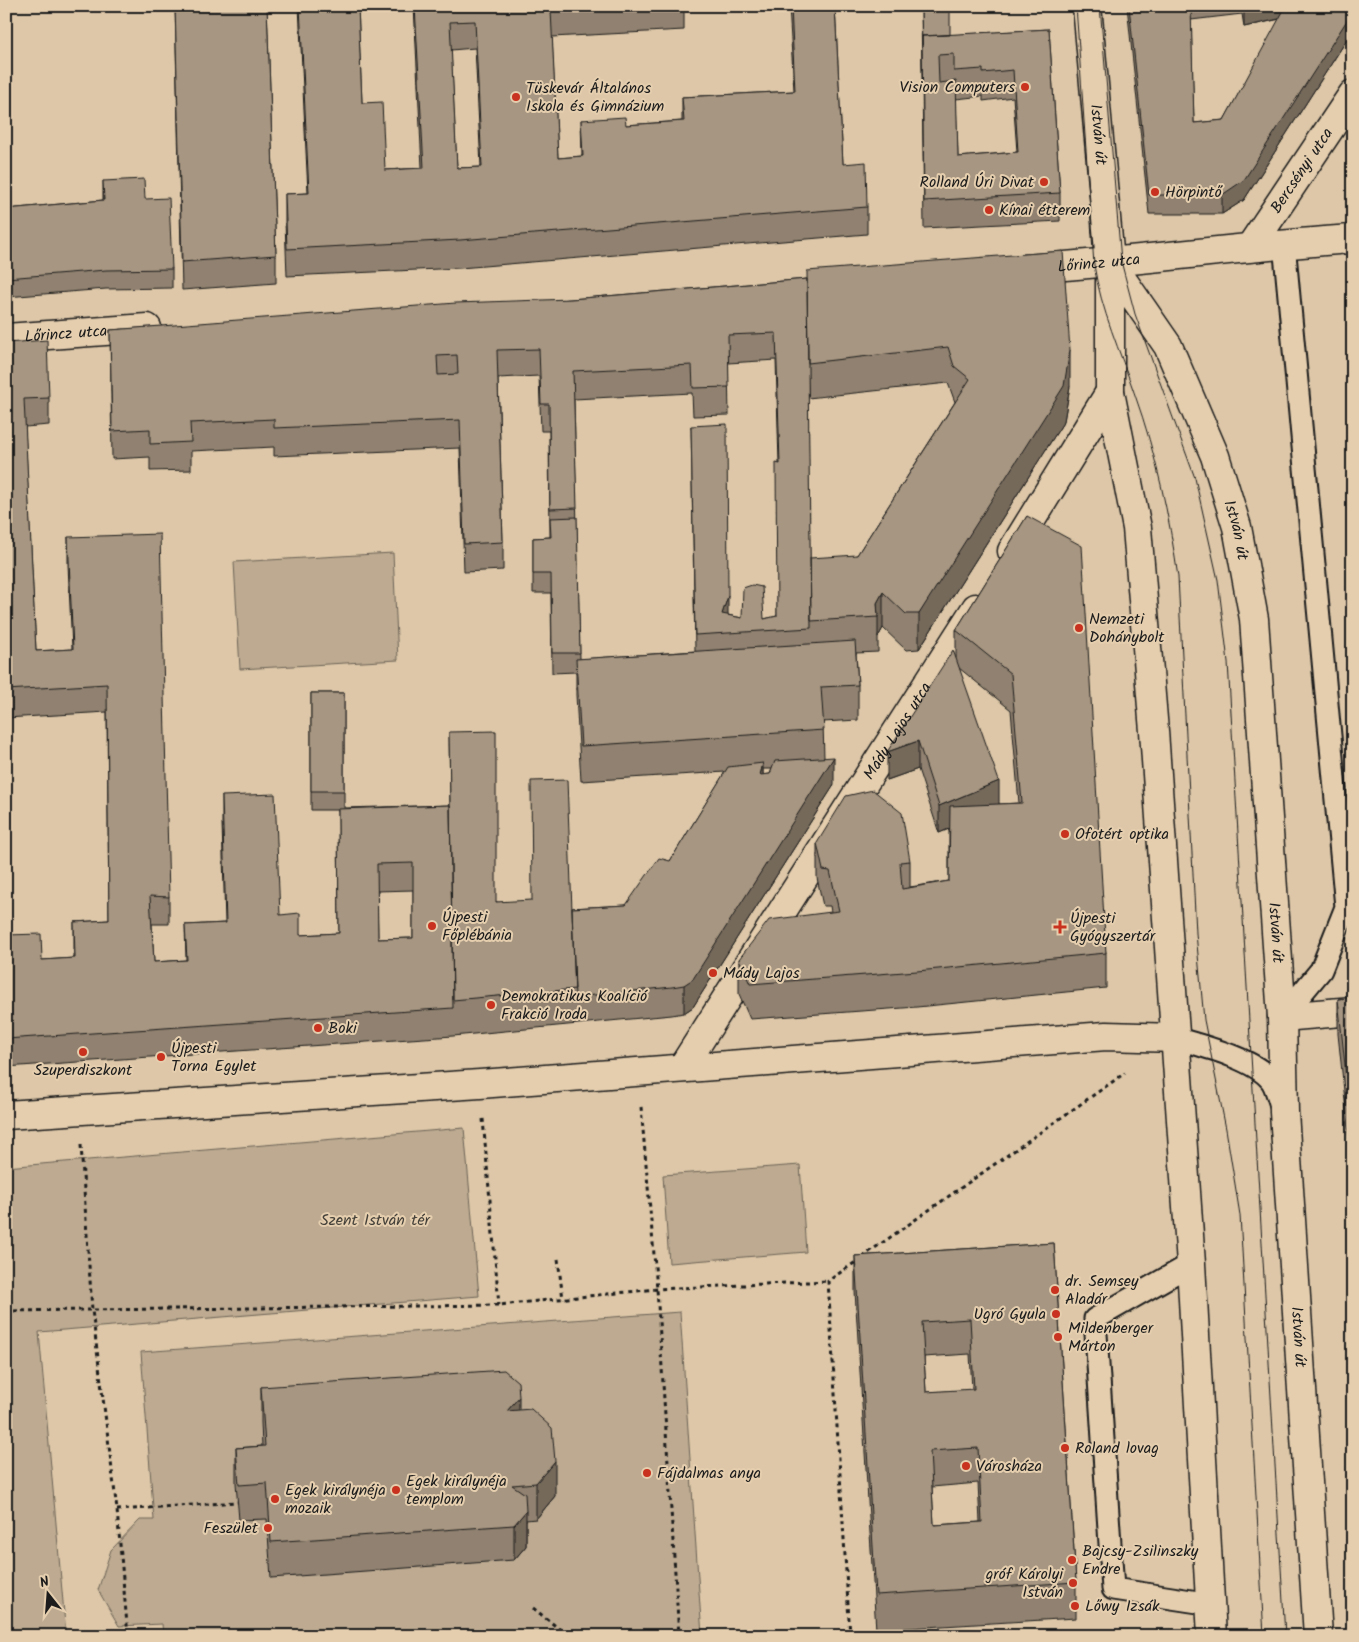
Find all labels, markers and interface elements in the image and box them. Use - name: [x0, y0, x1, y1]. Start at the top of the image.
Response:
- place label: Vision Computers: [899, 75, 1015, 100]
- place label: Tüskevár Általános Iskola és Gimnázium: [526, 76, 665, 119]
- marker: Vision Computers: [1019, 81, 1031, 93]
- marker: Tüskevár Általános Iskola és Gimnázium: [510, 91, 522, 103]
- street label: István út: [1083, 103, 1114, 167]
- street label: Bercsényi utca: [1264, 123, 1340, 218]
- place label: Rolland Úri Divat: [920, 170, 1035, 195]
- marker: Rolland Úri Divat: [1038, 176, 1050, 188]
- place label: Hörpintő: [1165, 180, 1223, 205]
- marker: Hörpintő: [1149, 186, 1161, 198]
- place label: Kínai étterem: [999, 198, 1091, 223]
- marker: Kínai étterem: [983, 204, 995, 216]
- street label: Lőrincz utca: [1057, 247, 1141, 279]
- street label: Lőrincz utca: [24, 318, 108, 349]
- street label: István út: [1217, 497, 1256, 563]
- place label: Nemzeti Dohánybolt: [1089, 607, 1165, 650]
- marker: Nemzeti Dohánybolt: [1073, 622, 1085, 634]
- street label: Mády Lajos utca: [857, 677, 938, 785]
- place label: Ofotért optika: [1075, 822, 1169, 847]
- marker: Ofotért optika: [1059, 828, 1071, 840]
- street label: István út: [1261, 901, 1291, 965]
- place label: Újpesti Főplébánia: [442, 905, 512, 948]
- place label: Újpesti Gyógyszertár: [1070, 906, 1157, 949]
- marker: Újpesti Főplébánia: [426, 920, 438, 932]
- marker: Újpesti Gyógyszertár: [1054, 921, 1066, 933]
- place label: Mády Lajos: [723, 961, 800, 986]
- marker: Mády Lajos: [707, 967, 719, 979]
- place label: Demokratikus Koalíció Frakció Iroda: [501, 984, 648, 1027]
- marker: Demokratikus Koalíció Frakció Iroda: [485, 999, 497, 1011]
- place label: Boki: [328, 1016, 358, 1041]
- marker: Boki: [312, 1022, 324, 1034]
- place label: Újpesti Torna Egylet: [171, 1036, 257, 1079]
- marker: Szuperdiszkont: [77, 1046, 89, 1058]
- marker: Újpesti Torna Egylet: [155, 1051, 167, 1063]
- place label: Szuperdiszkont: [34, 1058, 133, 1083]
- park label: Szent István tér: [320, 1208, 431, 1233]
- place label: dr. Semsey Aladár: [1065, 1269, 1139, 1312]
- marker: dr. Semsey Aladár: [1049, 1284, 1061, 1296]
- place label: Ugró Gyula: [973, 1302, 1046, 1327]
- street label: István út: [1284, 1306, 1313, 1369]
- marker: Ugró Gyula: [1050, 1308, 1062, 1320]
- place label: Mildenberger Márton: [1068, 1316, 1155, 1359]
- marker: Mildenberger Márton: [1052, 1331, 1064, 1343]
- place label: Roland lovag: [1075, 1436, 1159, 1461]
- marker: Roland lovag: [1059, 1442, 1071, 1454]
- place label: Városháza: [976, 1454, 1042, 1479]
- marker: Városháza: [960, 1460, 972, 1472]
- place label: Fájdalmas anya: [657, 1461, 761, 1486]
- marker: Fájdalmas anya: [641, 1467, 653, 1479]
- place label: Egek királynéja templom: [406, 1469, 507, 1512]
- place label: Egek királynéja mozaik: [285, 1478, 386, 1521]
- marker: Egek királynéja templom: [390, 1484, 402, 1496]
- marker: Egek királynéja mozaik: [269, 1493, 281, 1505]
- place label: Feszület: [204, 1516, 259, 1541]
- marker: Feszület: [262, 1522, 274, 1534]
- place label: Bajcsy-Zsilinszky Endre: [1082, 1539, 1199, 1582]
- marker: Bajcsy-Zsilinszky Endre: [1066, 1554, 1078, 1566]
- place label: gróf Károlyi István: [985, 1562, 1064, 1605]
- north arrow: [22, 1570, 72, 1620]
- text: N: [37, 1571, 52, 1594]
- marker: gróf Károlyi István: [1067, 1577, 1079, 1589]
- place label: Lőwy Izsák: [1085, 1594, 1160, 1619]
- marker: Lőwy Izsák: [1069, 1600, 1081, 1612]

